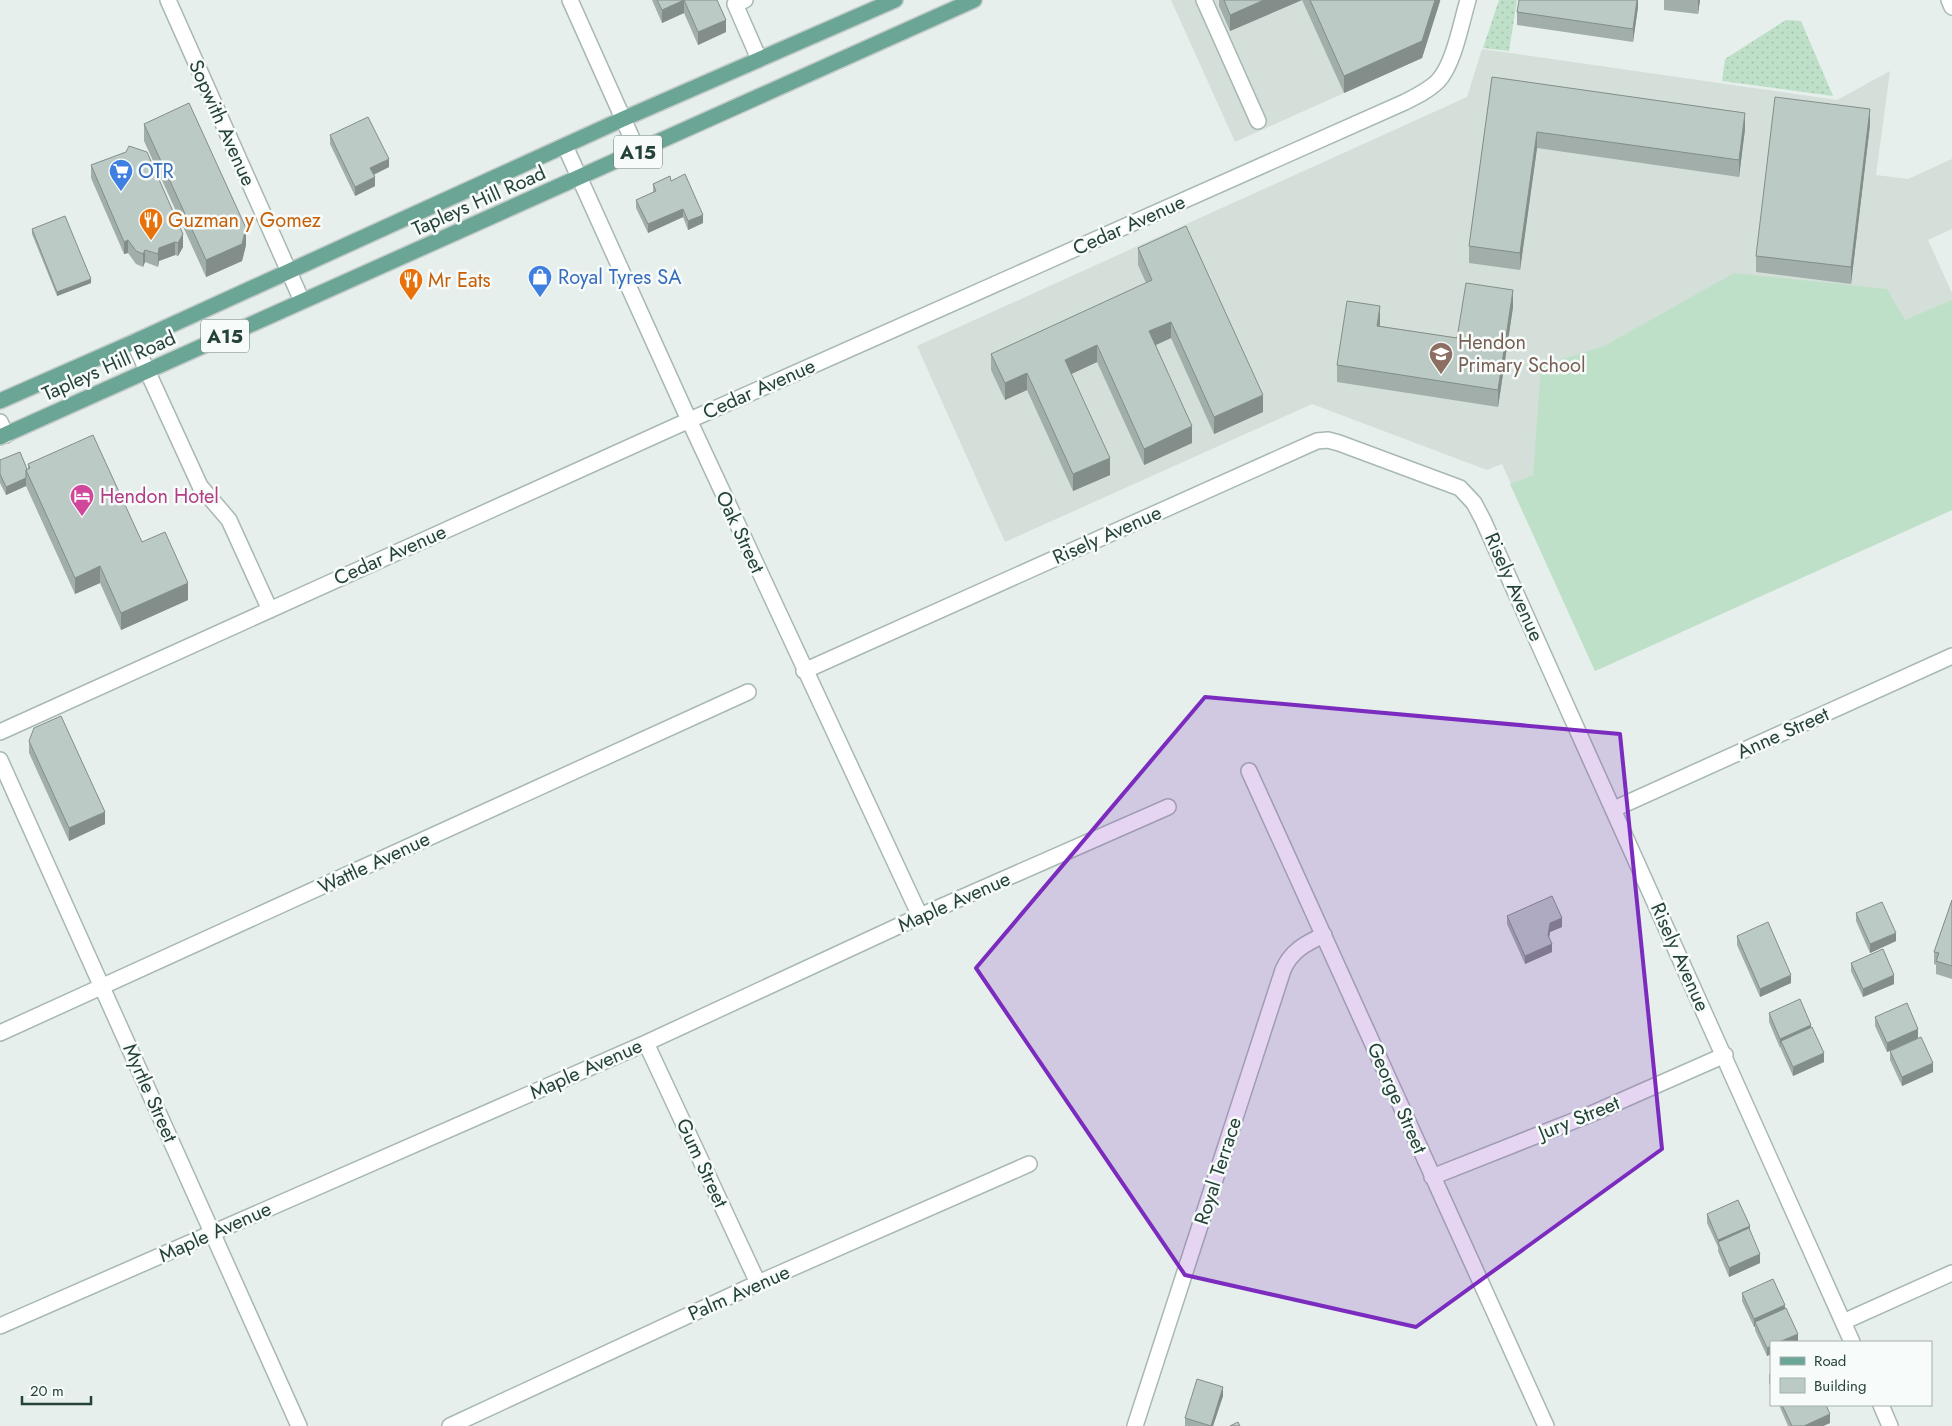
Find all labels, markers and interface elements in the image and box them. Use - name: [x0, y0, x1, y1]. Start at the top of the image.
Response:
- street label: Sopwith Avenue: [181, 55, 263, 191]
- road number: A15: [614, 136, 662, 168]
- place label: OTR: [138, 157, 174, 186]
- supermarket icon: OTR: [108, 158, 134, 192]
- street label: Tapleys Hill Road: [407, 159, 551, 243]
- street label: Cedar Avenue: [1068, 187, 1190, 263]
- place label: Guzman y Gomez: [168, 206, 321, 235]
- restaurant icon: Guzman y Gomez: [138, 207, 164, 241]
- place label: Royal Tyres SA: [558, 263, 682, 292]
- shop icon: Royal Tyres SA: [527, 264, 553, 298]
- place label: Mr Eats: [428, 266, 491, 295]
- restaurant icon: Mr Eats: [398, 267, 424, 301]
- road number: A15: [201, 320, 249, 352]
- street label: Tapleys Hill Road: [37, 324, 181, 408]
- place label: Hendon Primary School: [1458, 328, 1586, 380]
- school or university icon: Hendon Primary School: [1428, 341, 1454, 375]
- street label: Cedar Avenue: [698, 351, 820, 427]
- place label: Hendon Hotel: [100, 482, 219, 511]
- hotel icon: Hendon Hotel: [69, 483, 95, 517]
- street label: Oak Street: [708, 486, 772, 578]
- street label: Risely Avenue: [1048, 498, 1166, 572]
- street label: Cedar Avenue: [329, 517, 451, 593]
- street label: Risely Avenue: [1477, 528, 1551, 646]
- street label: Anne Street: [1732, 700, 1834, 766]
- street label: Wattle Avenue: [313, 824, 435, 902]
- street label: Maple Avenue: [893, 864, 1015, 940]
- street label: Risely Avenue: [1643, 898, 1717, 1016]
- street label: Maple Avenue: [525, 1031, 647, 1107]
- street label: George Street: [1360, 1038, 1434, 1158]
- street label: Myrtle Street: [115, 1039, 185, 1147]
- street label: Jury Street: [1531, 1089, 1624, 1149]
- street label: Royal Terrace: [1187, 1113, 1249, 1229]
- street label: Gum Street: [669, 1114, 735, 1213]
- street label: Maple Avenue: [154, 1194, 276, 1270]
- street label: Palm Avenue: [684, 1258, 794, 1328]
- legend: [1770, 1341, 1932, 1406]
- text: Road: [1814, 1350, 1846, 1372]
- scale bar: [22, 1374, 91, 1406]
- text: Building: [1814, 1375, 1866, 1397]
- text: 20 m: [30, 1380, 64, 1402]

